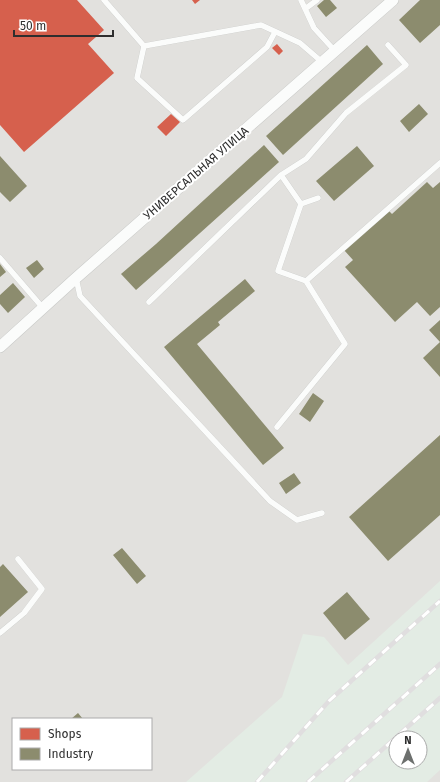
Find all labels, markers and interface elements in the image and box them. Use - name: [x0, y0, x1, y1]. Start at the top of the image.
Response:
- scale bar: [14, 12, 113, 38]
- text: 50 m: [20, 19, 46, 33]
- street label: УНИВЕРСАЛЬНАЯ УЛИЦА: [141, 123, 251, 222]
- legend: [12, 718, 152, 770]
- text: Shops: [48, 727, 82, 741]
- north arrow: [388, 730, 428, 770]
- text: N: [404, 734, 412, 747]
- text: Industry: [48, 747, 93, 761]

